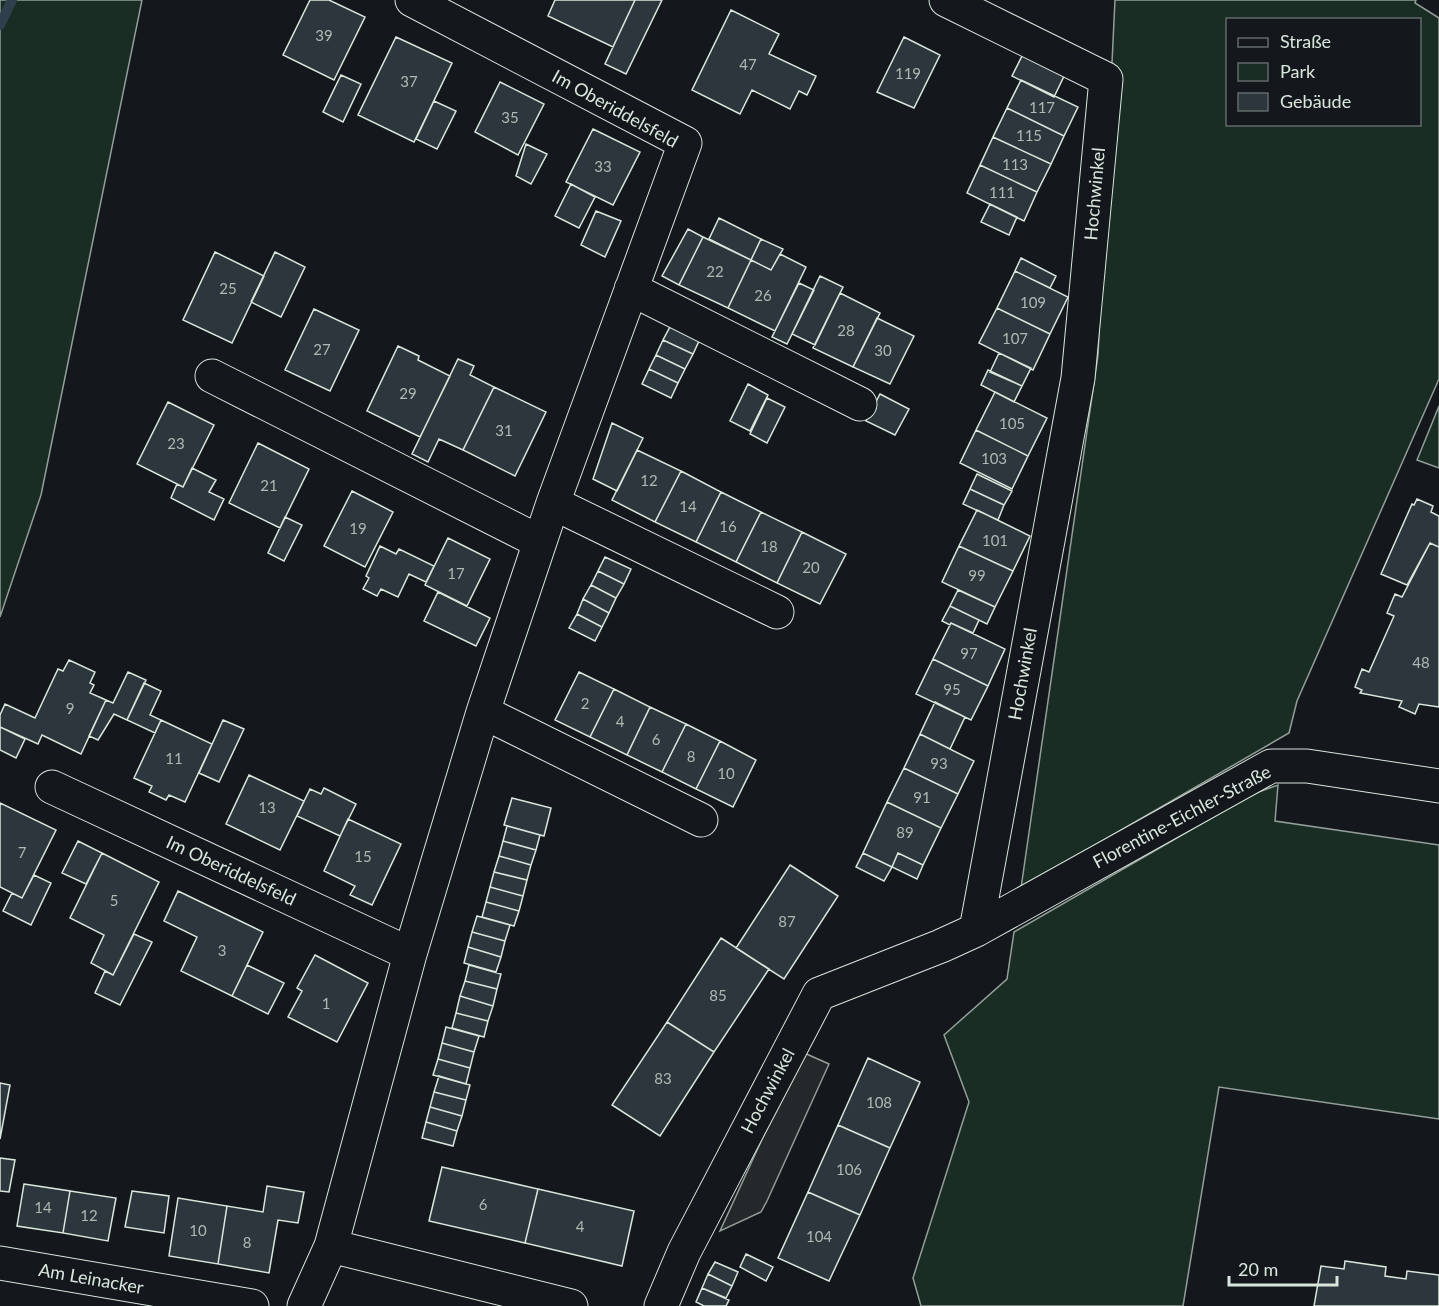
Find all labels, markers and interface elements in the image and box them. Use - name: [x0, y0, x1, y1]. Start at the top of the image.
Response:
- legend: [1226, 18, 1421, 126]
- house number: 39: [315, 26, 333, 44]
- text: Straße: [1280, 30, 1331, 52]
- house number: 47: [739, 55, 757, 73]
- text: Park: [1280, 60, 1316, 82]
- street label: Im Oberiddelsfeld: [549, 64, 682, 152]
- house number: 119: [895, 64, 921, 82]
- house number: 37: [400, 72, 418, 90]
- text: Gebäude: [1280, 90, 1351, 112]
- house number: 117: [1029, 98, 1055, 116]
- house number: 35: [501, 108, 519, 126]
- house number: 115: [1016, 126, 1042, 144]
- street label: Hochwinkel: [1079, 147, 1109, 241]
- house number: 113: [1002, 155, 1028, 173]
- house number: 33: [594, 157, 612, 175]
- house number: 111: [989, 183, 1015, 201]
- house number: 22: [706, 262, 724, 280]
- house number: 25: [219, 279, 237, 297]
- house number: 26: [754, 286, 772, 304]
- house number: 109: [1020, 293, 1046, 311]
- house number: 28: [837, 321, 855, 339]
- house number: 107: [1002, 329, 1028, 347]
- house number: 27: [313, 340, 331, 358]
- house number: 30: [874, 341, 892, 359]
- house number: 29: [399, 384, 417, 402]
- house number: 105: [999, 414, 1025, 432]
- house number: 31: [495, 421, 513, 439]
- house number: 23: [167, 434, 185, 452]
- house number: 103: [981, 449, 1007, 467]
- house number: 12: [640, 471, 658, 489]
- house number: 21: [260, 476, 278, 494]
- house number: 14: [679, 497, 697, 515]
- house number: 16: [719, 517, 737, 535]
- house number: 19: [349, 519, 367, 537]
- house number: 101: [982, 531, 1008, 549]
- house number: 18: [760, 537, 778, 555]
- house number: 20: [802, 558, 820, 576]
- house number: 17: [447, 564, 465, 582]
- house number: 99: [968, 566, 986, 584]
- street label: Hochwinkel: [1003, 626, 1041, 722]
- house number: 97: [960, 644, 978, 662]
- house number: 48: [1412, 653, 1430, 671]
- house number: 95: [943, 680, 961, 698]
- house number: 2: [581, 694, 589, 712]
- house number: 9: [66, 699, 74, 717]
- house number: 4: [616, 712, 625, 730]
- house number: 6: [652, 730, 661, 748]
- house number: 8: [687, 747, 695, 765]
- house number: 11: [165, 749, 183, 767]
- house number: 93: [930, 754, 948, 772]
- street label: Florentine-Eichler-Straße: [1089, 760, 1274, 872]
- house number: 10: [717, 764, 735, 782]
- house number: 91: [913, 788, 931, 806]
- house number: 13: [258, 798, 276, 816]
- house number: 89: [896, 823, 914, 841]
- street label: Im Oberiddelsfeld: [163, 830, 300, 910]
- house number: 7: [18, 843, 27, 861]
- house number: 15: [354, 847, 372, 865]
- house number: 5: [110, 891, 118, 909]
- house number: 87: [778, 912, 796, 930]
- house number: 3: [218, 941, 226, 959]
- house number: 85: [709, 986, 727, 1004]
- house number: 1: [322, 994, 330, 1012]
- street label: Hochwinkel: [736, 1044, 799, 1137]
- house number: 83: [654, 1069, 672, 1087]
- house number: 108: [866, 1093, 892, 1111]
- house number: 106: [836, 1160, 862, 1178]
- house number: 6: [479, 1195, 488, 1213]
- house number: 14: [34, 1198, 52, 1216]
- house number: 12: [80, 1206, 98, 1224]
- house number: 4: [576, 1217, 585, 1235]
- house number: 10: [189, 1221, 207, 1239]
- house number: 104: [806, 1227, 832, 1245]
- house number: 8: [243, 1233, 251, 1251]
- scale bar: [1229, 1249, 1337, 1287]
- street label: Am Leinacker: [37, 1258, 146, 1298]
- text: 20 m: [1238, 1258, 1278, 1280]

